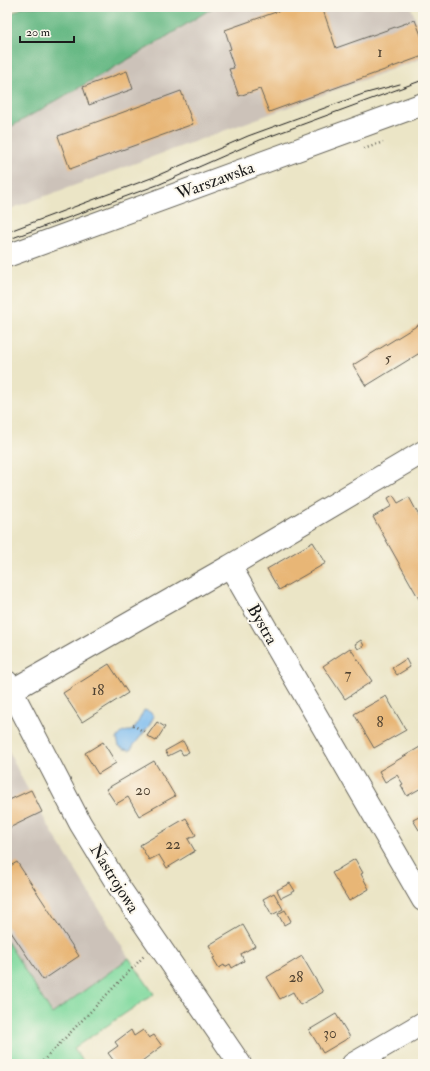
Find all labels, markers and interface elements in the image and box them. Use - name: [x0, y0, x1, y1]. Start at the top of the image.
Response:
- scale bar: [20, 18, 74, 44]
- text: 20 m: [26, 25, 51, 40]
- house number: 1: [377, 43, 383, 62]
- street label: Warszawska: [172, 156, 258, 205]
- house number: 5: [385, 349, 392, 368]
- street label: Bystra: [242, 600, 283, 650]
- house number: 7: [345, 665, 352, 684]
- house number: 18: [92, 681, 104, 700]
- house number: 8: [376, 713, 384, 732]
- house number: 20: [135, 781, 151, 800]
- house number: 22: [165, 835, 181, 854]
- street label: Nastrojowa: [85, 840, 144, 917]
- house number: 28: [289, 968, 303, 987]
- house number: 30: [323, 1024, 337, 1043]

